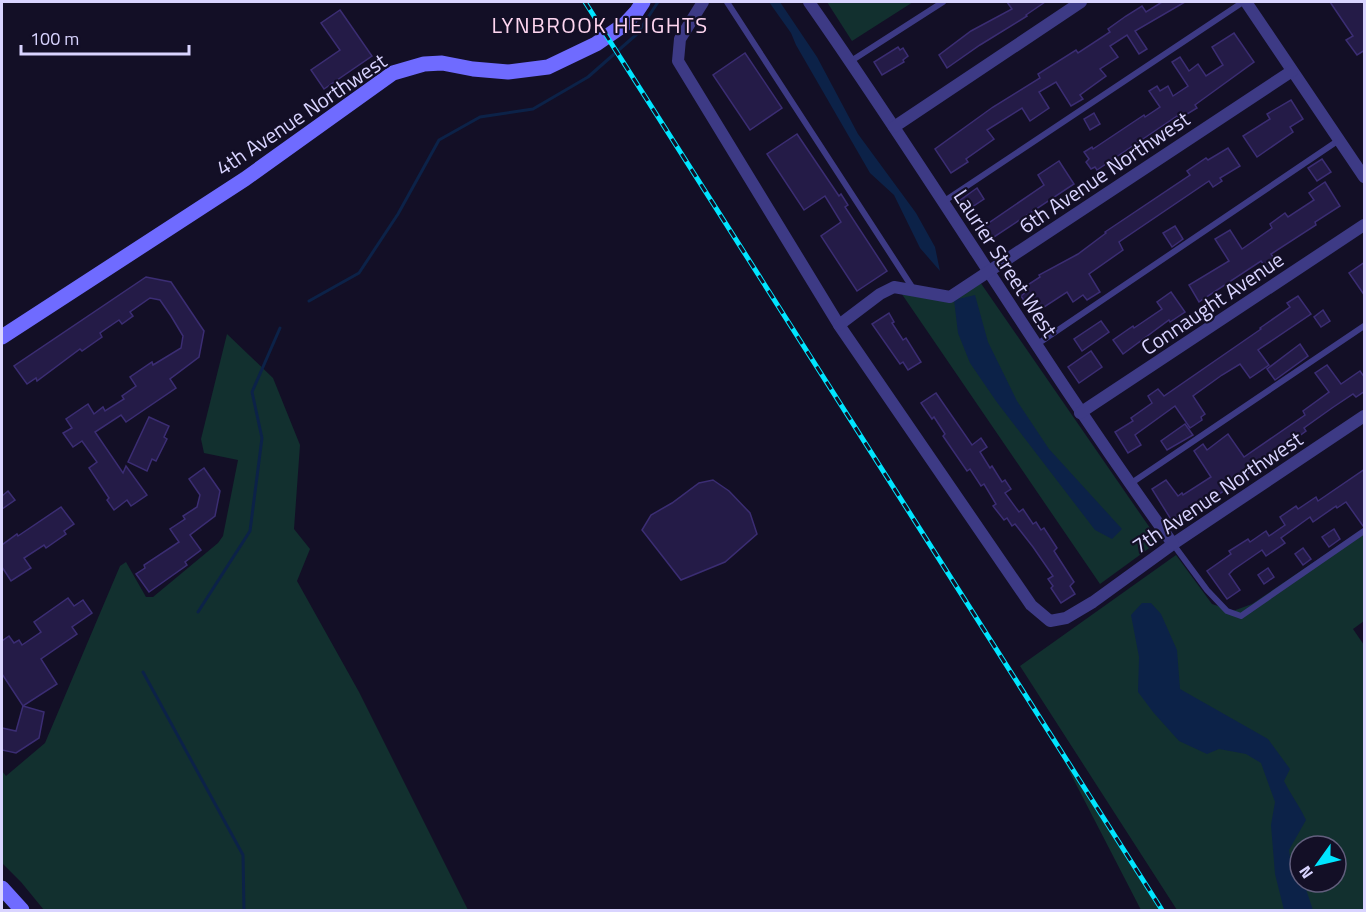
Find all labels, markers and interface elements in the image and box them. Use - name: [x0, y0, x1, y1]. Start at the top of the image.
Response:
- district label: LYNBROOK HEIGHTS: [491, 8, 709, 42]
- scale bar: [21, 18, 189, 56]
- text: 100 m: [30, 25, 79, 52]
- street label: 4th Avenue Northwest: [209, 44, 393, 183]
- street label: 6th Avenue Northwest: [1012, 102, 1196, 241]
- street label: Laurier Street West: [946, 183, 1066, 344]
- street label: Connaught Avenue: [1134, 243, 1290, 363]
- street label: 7th Avenue Northwest: [1125, 422, 1309, 561]
- north arrow: [1288, 834, 1348, 894]
- text: N: [1293, 861, 1319, 884]

